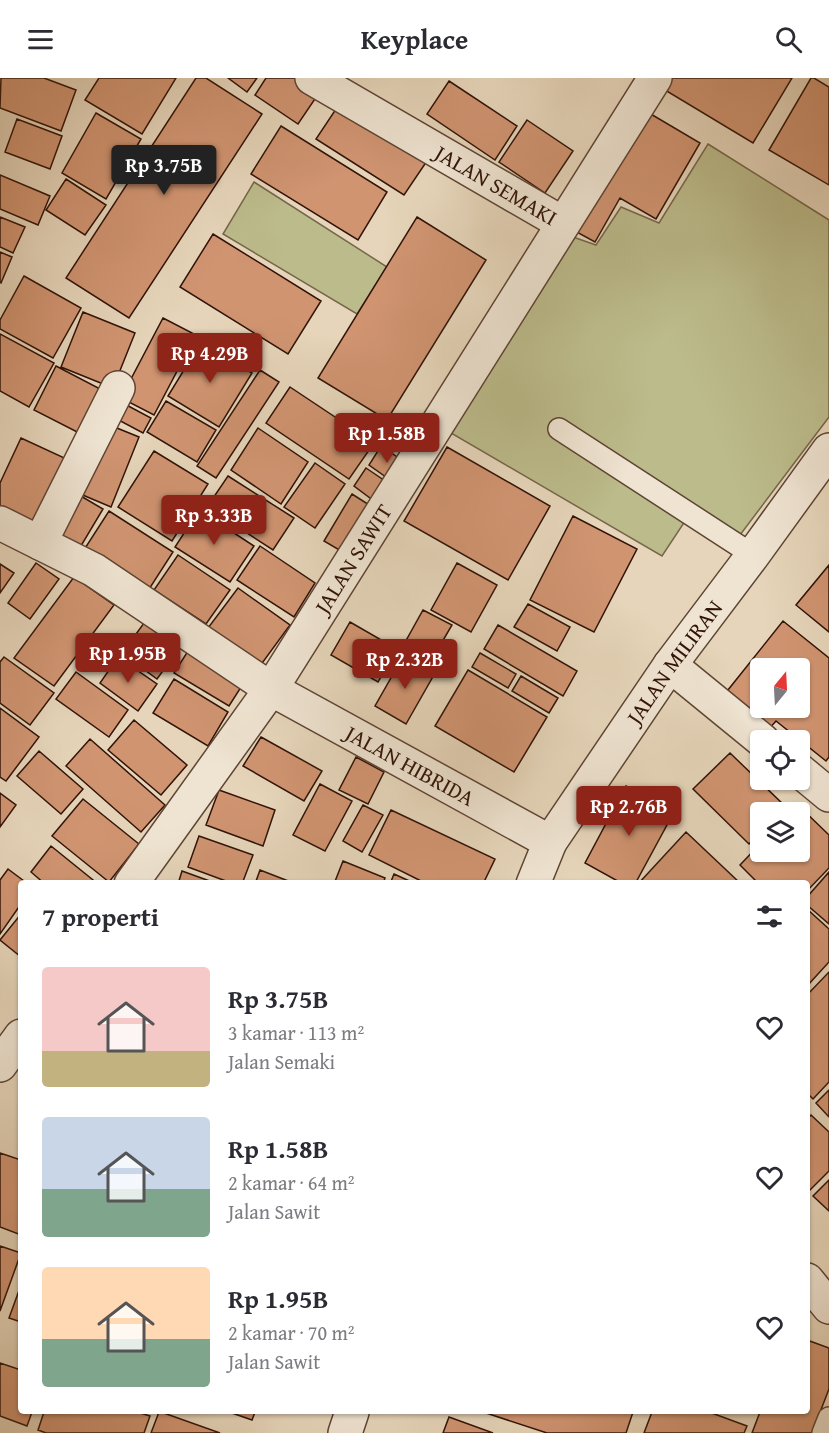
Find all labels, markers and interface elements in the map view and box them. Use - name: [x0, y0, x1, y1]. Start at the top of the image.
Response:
- text: Keyplace: [361, 19, 468, 59]
- icon: menu: [24, 23, 57, 56]
- icon: search: [772, 23, 805, 56]
- street label: JALAN SEMAKI: [427, 135, 563, 233]
- pin: Rp 3.75B: [102, 145, 226, 196]
- text: Rp 3.75B: [125, 150, 203, 179]
- pin: Rp 4.29B: [148, 333, 272, 384]
- text: Rp 4.29B: [171, 338, 249, 367]
- pin: Rp 1.58B: [325, 413, 449, 464]
- text: Rp 1.58B: [348, 418, 426, 447]
- pin: Rp 3.33B: [152, 495, 276, 546]
- street label: JALAN SAWIT: [305, 498, 400, 622]
- text: Rp 3.33B: [175, 500, 253, 529]
- street label: JALAN MILIRAN: [617, 593, 730, 733]
- pin: Rp 1.95B: [66, 633, 190, 684]
- text: Rp 1.95B: [89, 638, 167, 667]
- pin: Rp 2.32B: [343, 639, 467, 690]
- text: Rp 2.32B: [366, 644, 444, 673]
- north arrow: [750, 658, 810, 718]
- map controls: [750, 658, 810, 862]
- street label: JALAN HIBRIDA: [337, 715, 481, 814]
- button: locate: [750, 730, 810, 790]
- pin: Rp 2.76B: [567, 786, 691, 837]
- text: Rp 2.76B: [590, 791, 668, 820]
- button: layers: [750, 802, 810, 862]
- text: 7 properti: [42, 897, 159, 936]
- icon: filters: [753, 900, 786, 933]
- text: Rp 3.75B: [228, 979, 328, 1018]
- icon: home: [90, 991, 162, 1063]
- icon: heart: [753, 1011, 786, 1044]
- text: 3 kamar · 113 m²: [228, 1018, 364, 1047]
- text: Jalan Semaki: [228, 1047, 335, 1076]
- text: Rp 1.58B: [228, 1129, 328, 1168]
- icon: home: [90, 1141, 162, 1213]
- icon: heart: [753, 1161, 786, 1194]
- text: 2 kamar · 64 m²: [228, 1168, 355, 1197]
- text: Jalan Sawit: [228, 1197, 320, 1226]
- text: Rp 1.95B: [228, 1279, 328, 1318]
- icon: home: [90, 1291, 162, 1363]
- icon: heart: [753, 1311, 786, 1344]
- text: 2 kamar · 70 m²: [228, 1318, 355, 1347]
- text: Jalan Sawit: [228, 1347, 320, 1376]

